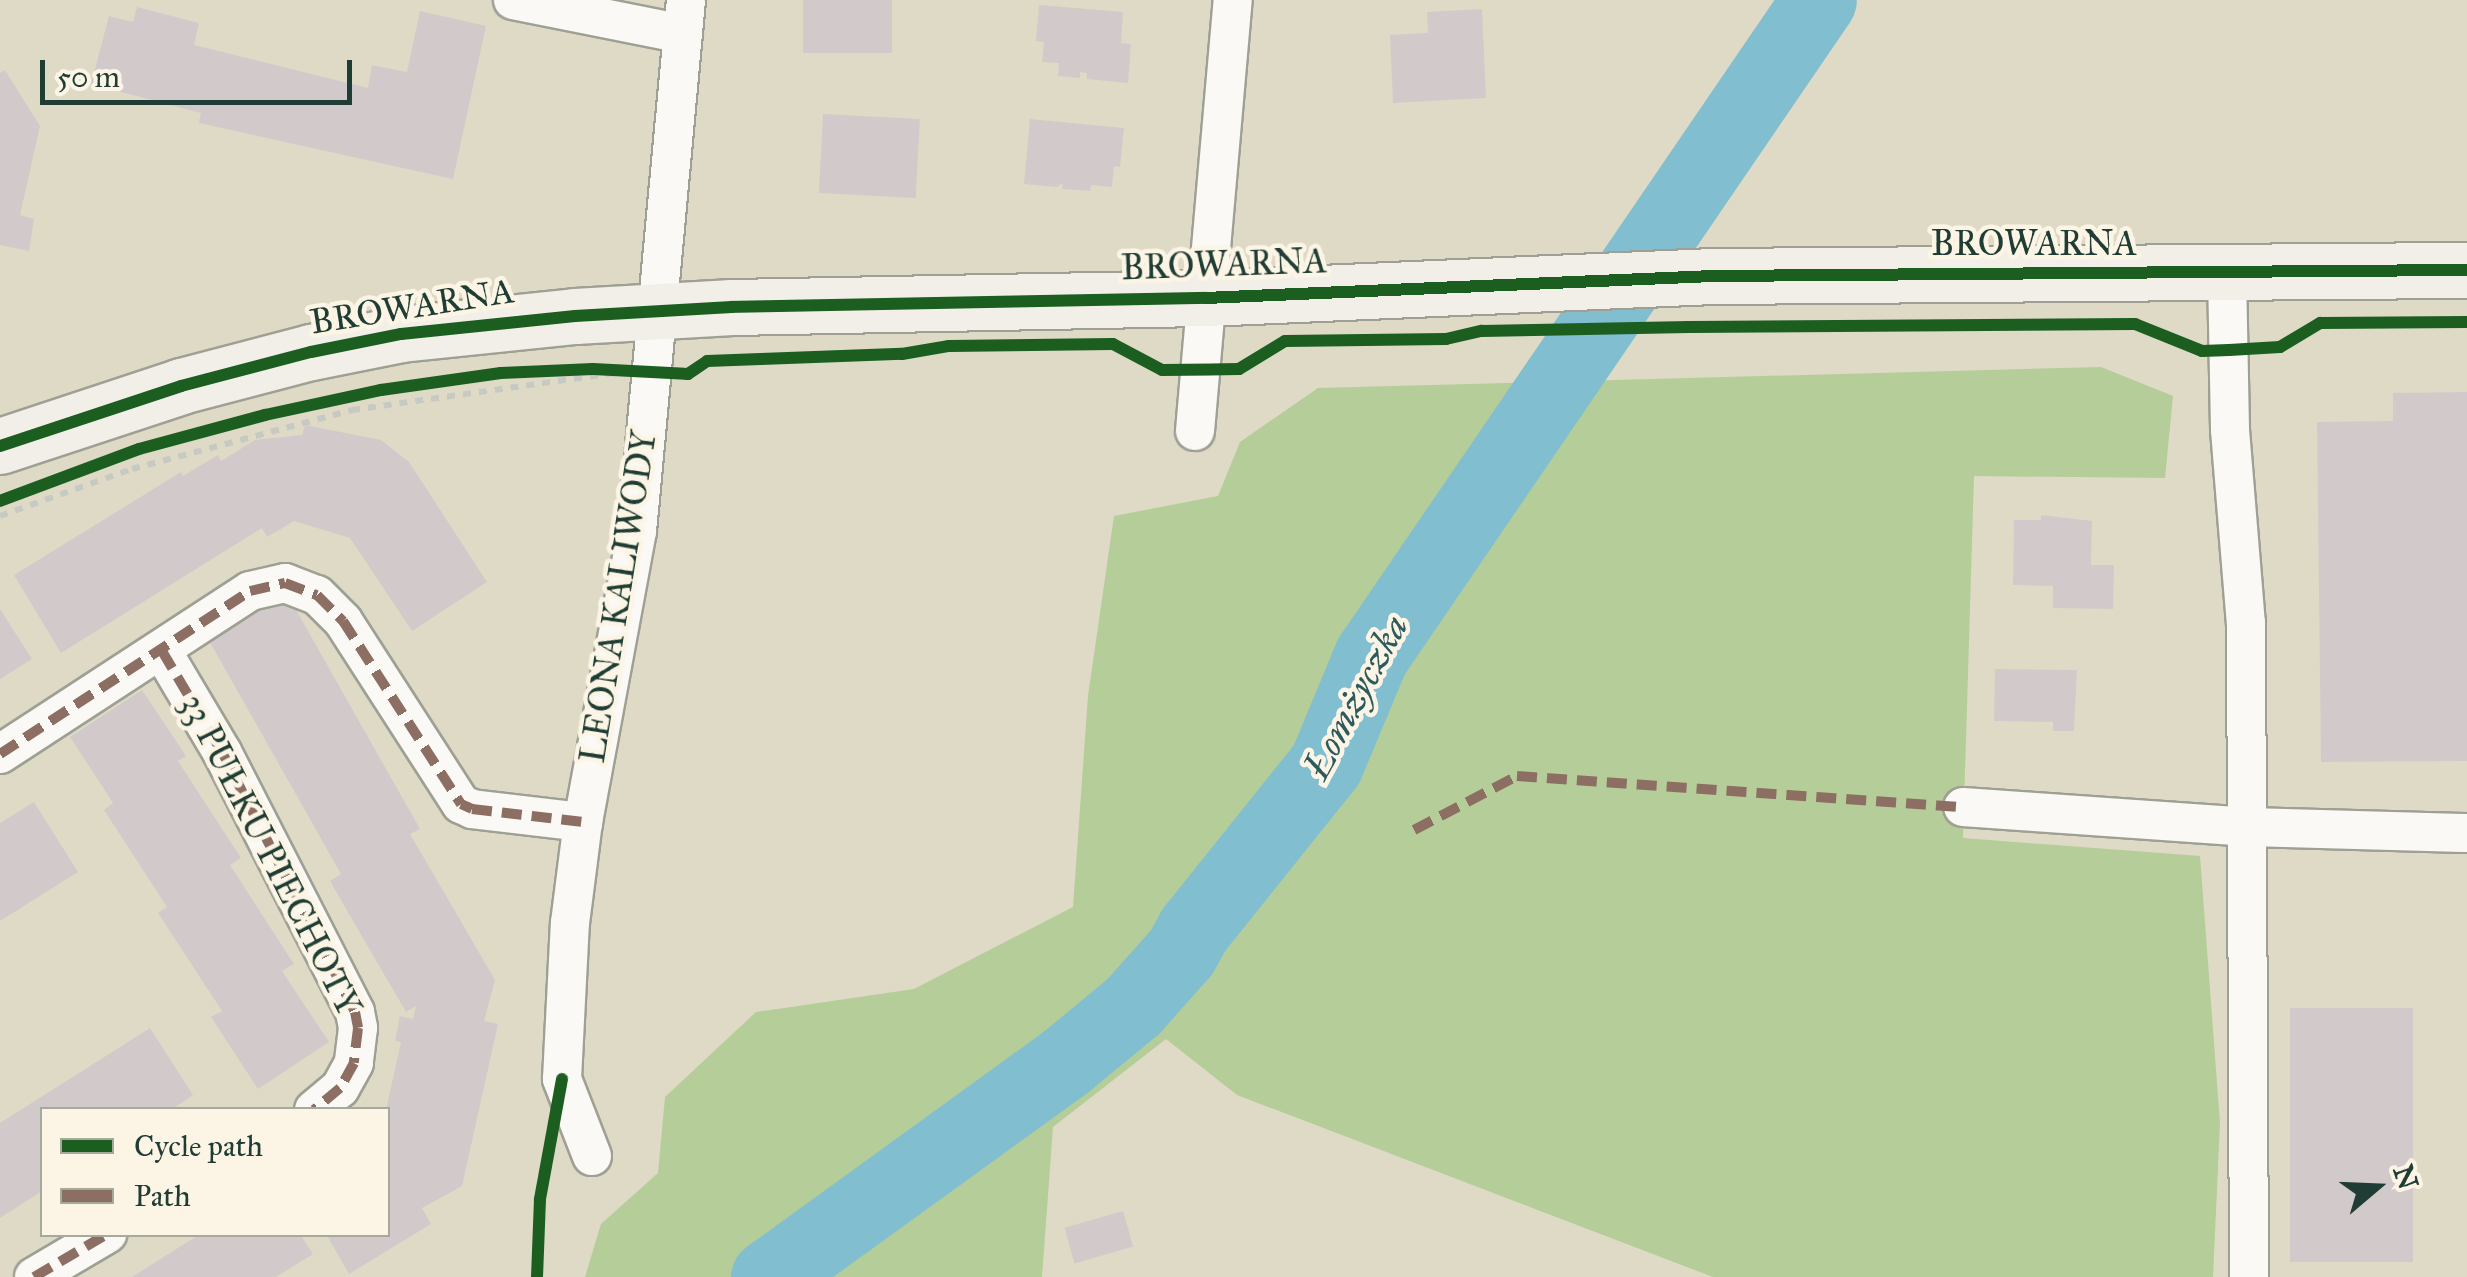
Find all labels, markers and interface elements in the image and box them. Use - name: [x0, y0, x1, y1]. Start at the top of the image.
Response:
- scale bar: [45, 40, 358, 102]
- text: 50 m: [57, 59, 120, 95]
- street label: BROWARNA: [1931, 223, 2137, 265]
- street label: BROWARNA: [1120, 240, 1328, 290]
- street label: BROWARNA: [307, 270, 517, 344]
- street label: LEONA KALIWODY: [572, 428, 666, 766]
- water label: Łomżyczka: [1294, 607, 1418, 787]
- street label: 33 PUŁKU PIECHOTY: [171, 687, 369, 1023]
- legend: [40, 1107, 390, 1237]
- text: Cycle path: [134, 1128, 263, 1164]
- north arrow: [2327, 1137, 2427, 1237]
- text: N: [2385, 1160, 2426, 1194]
- text: Path: [134, 1178, 191, 1214]

